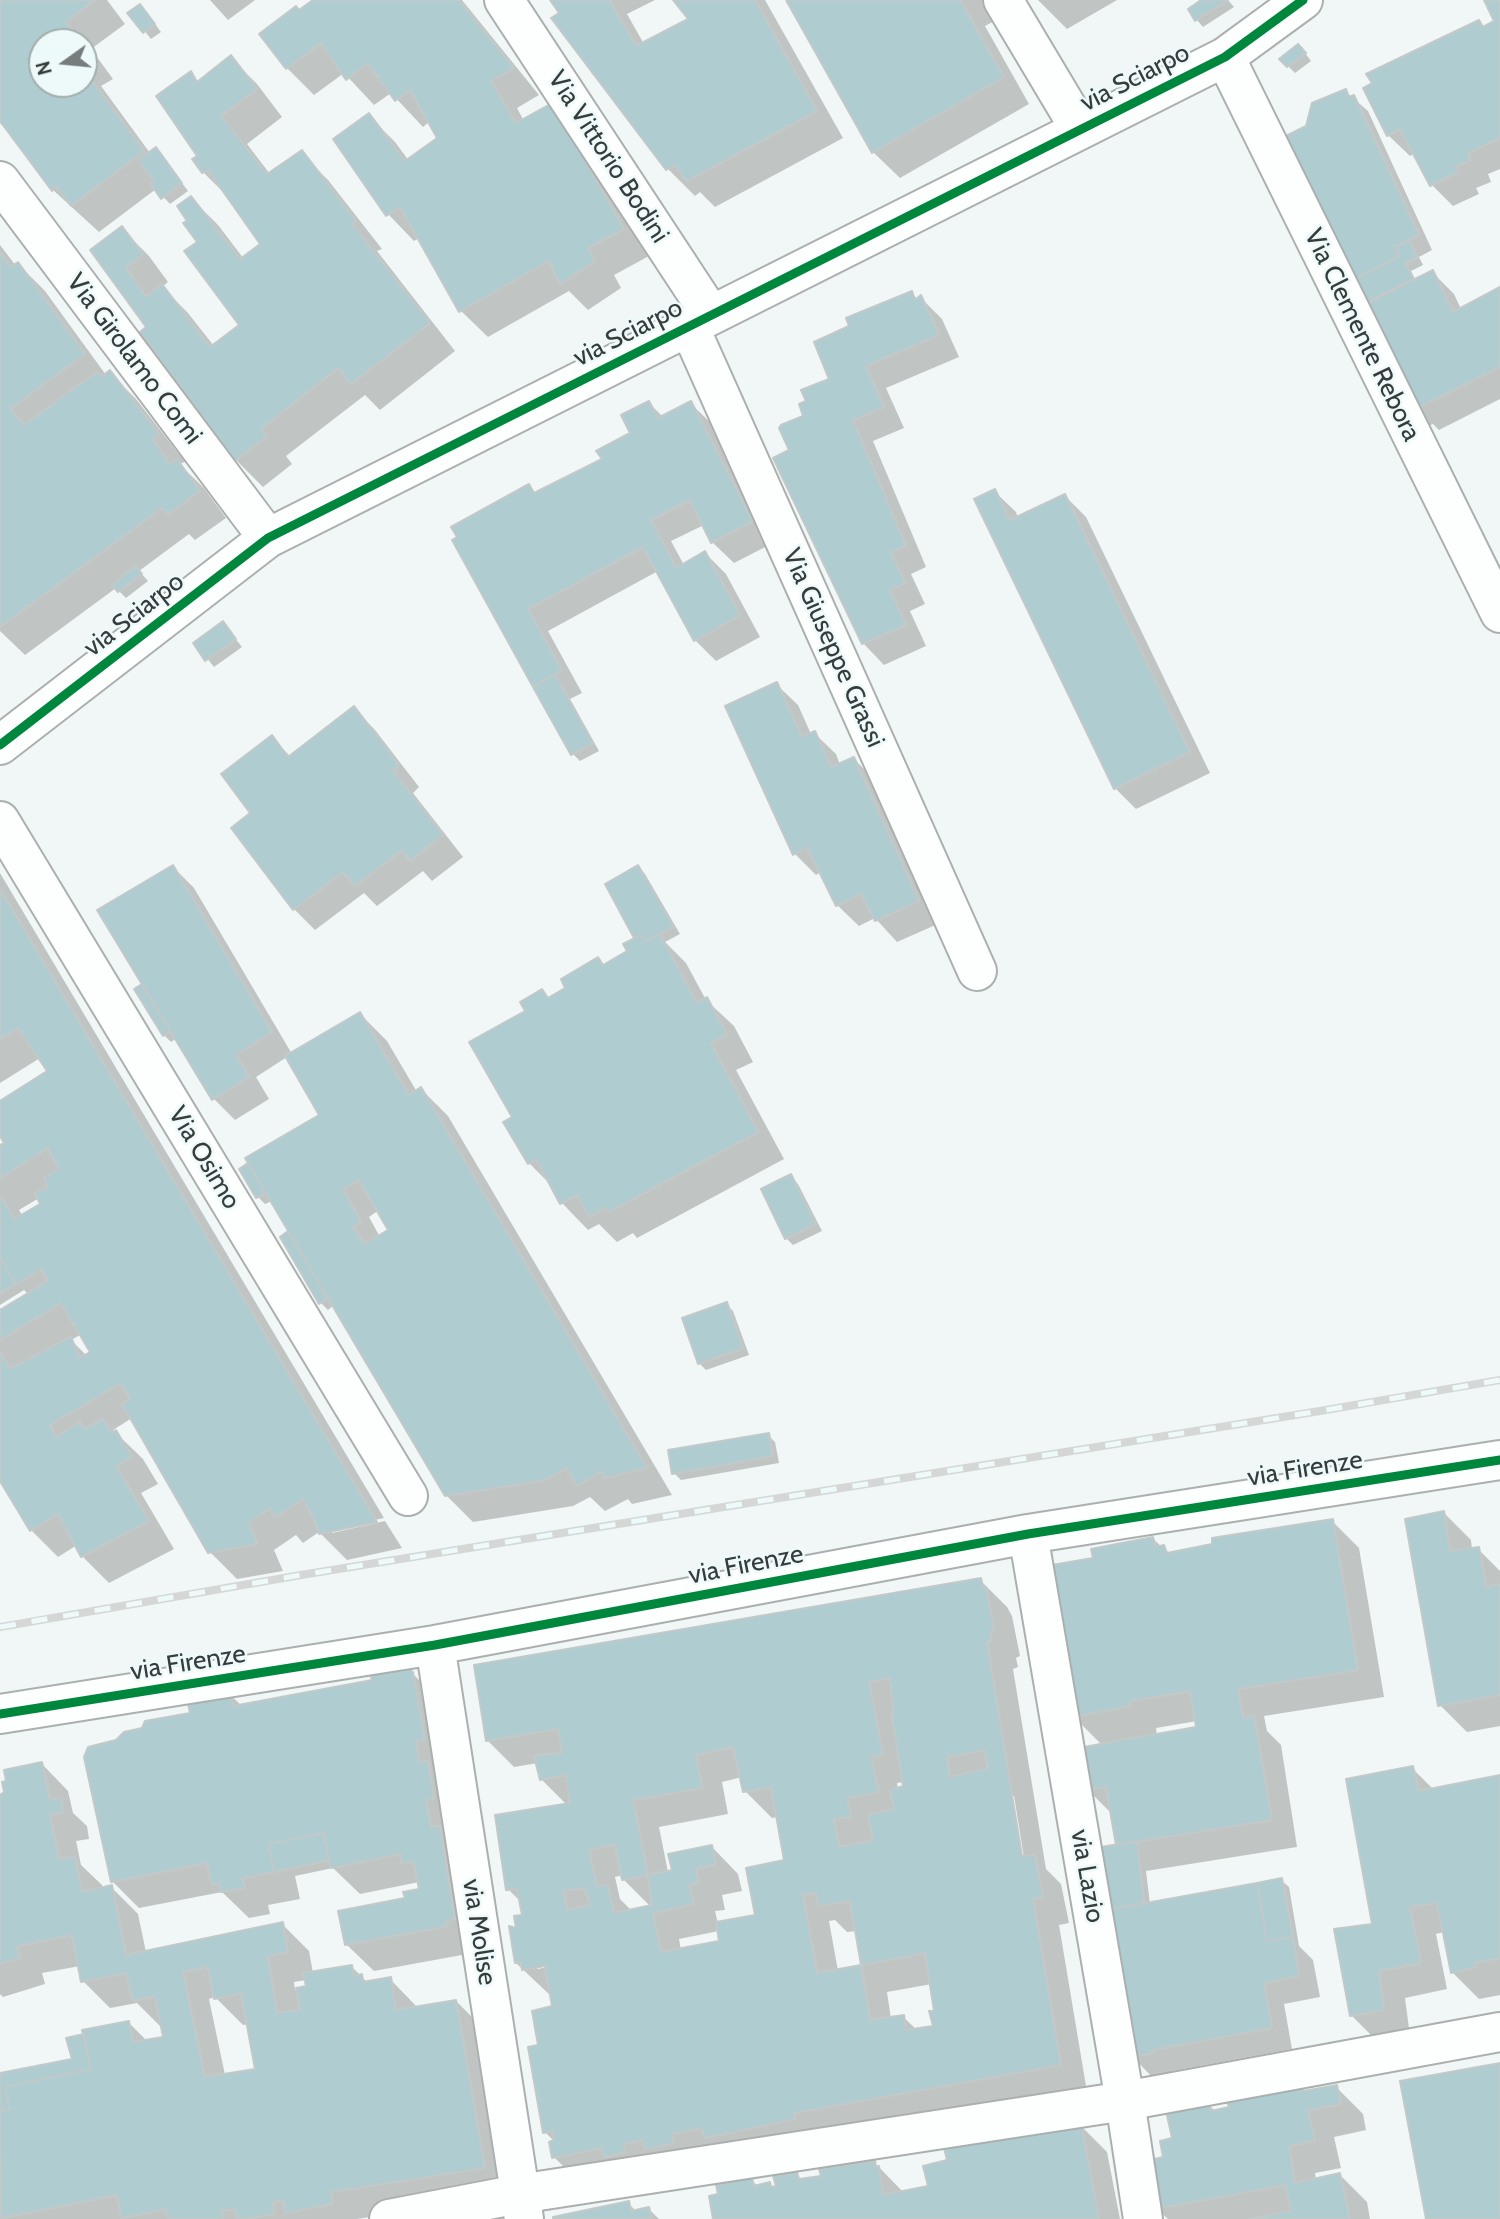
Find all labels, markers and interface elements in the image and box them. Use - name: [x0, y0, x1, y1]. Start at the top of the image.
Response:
- north arrow: [28, 28, 98, 98]
- street label: via Sciarpo: [1075, 37, 1195, 119]
- text: N: [31, 59, 57, 78]
- street label: Via Vittorio Bodini: [541, 65, 675, 249]
- street label: Via Clemente Rebora: [1297, 224, 1427, 446]
- street label: Via Girolamo Comi: [60, 267, 208, 451]
- street label: via Sciarpo: [568, 292, 688, 374]
- street label: Via Giuseppe Grassi: [775, 544, 891, 752]
- street label: via Sciarpo: [78, 566, 190, 664]
- street label: Via Osimo: [161, 1101, 247, 1215]
- street label: via Firenze: [1245, 1444, 1365, 1494]
- street label: via Firenze: [686, 1539, 806, 1591]
- street label: via Firenze: [128, 1638, 248, 1688]
- street label: via Lazio: [1063, 1827, 1111, 1925]
- street label: via Molise: [455, 1876, 503, 1988]

